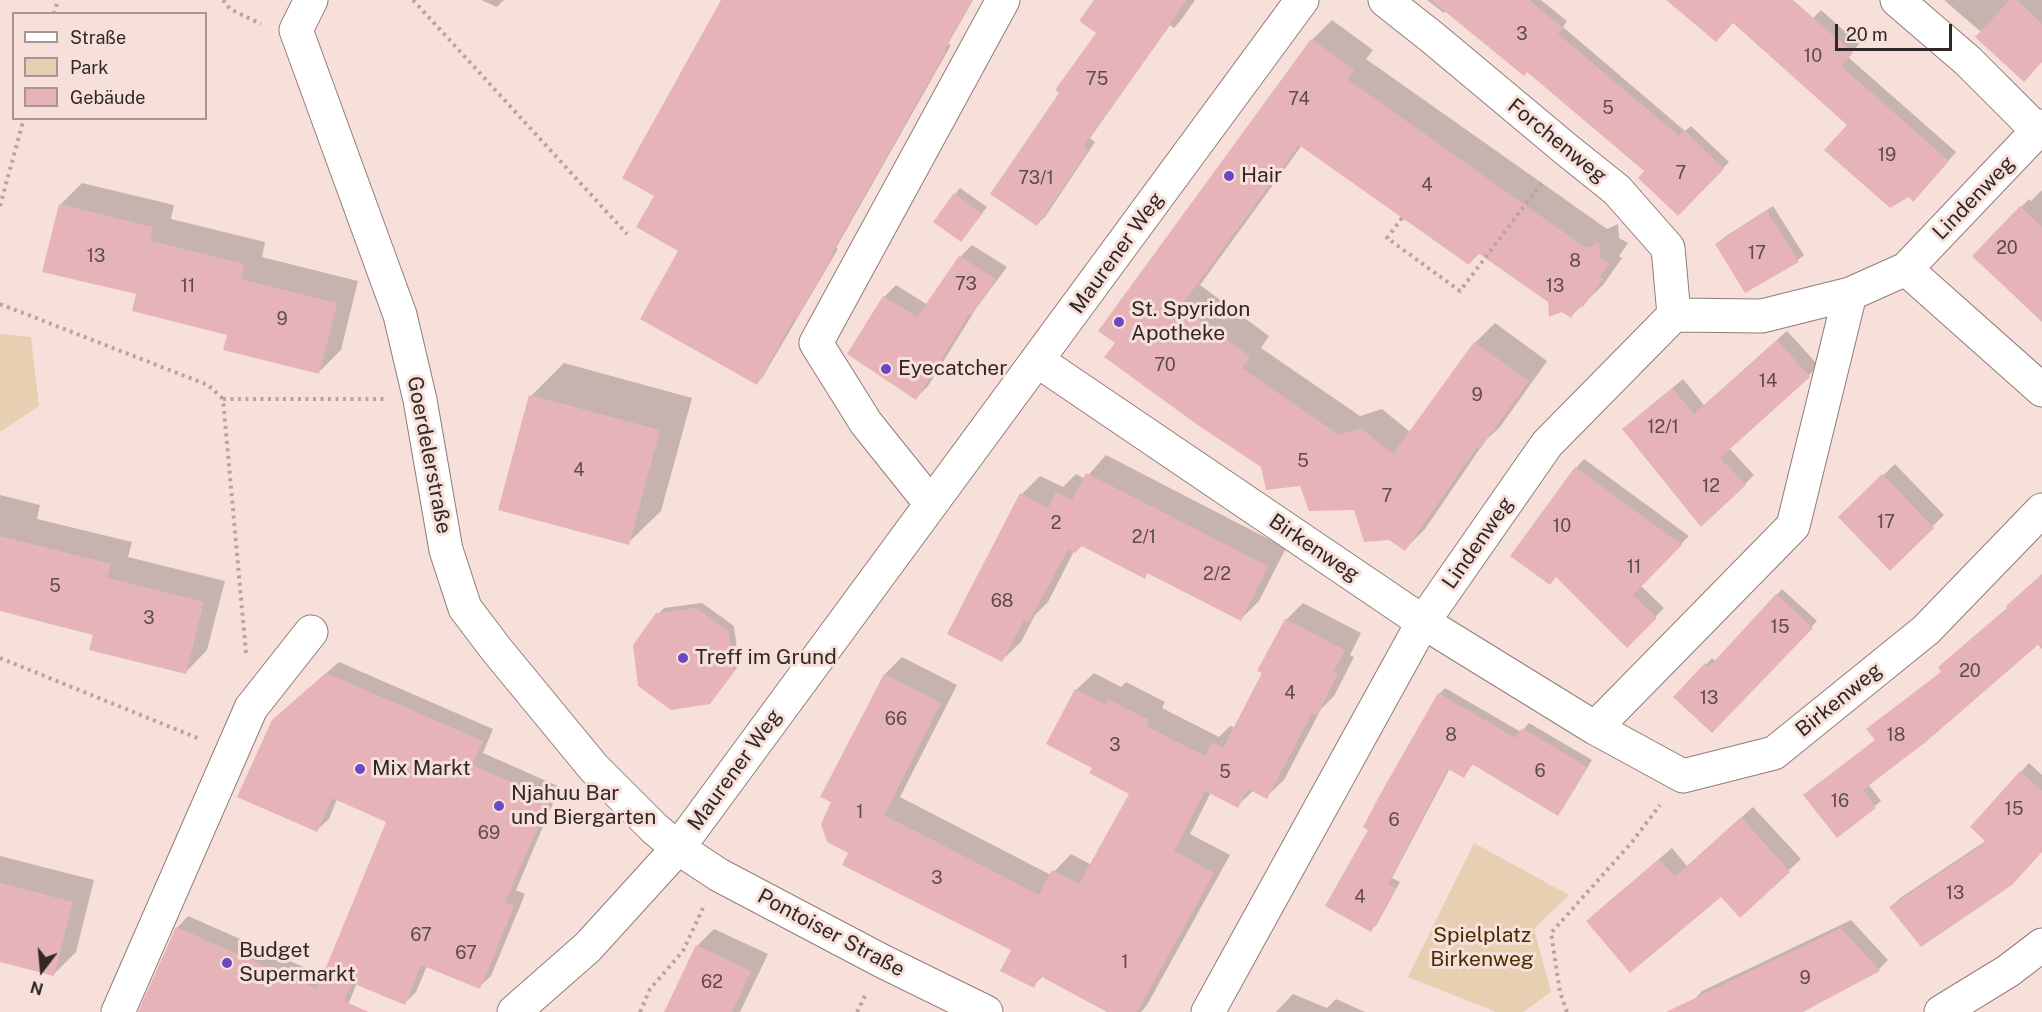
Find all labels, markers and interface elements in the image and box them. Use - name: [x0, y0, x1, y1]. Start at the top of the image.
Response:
- legend: [12, 12, 207, 120]
- scale bar: [1838, 12, 1955, 50]
- house number: 3: [1516, 23, 1528, 45]
- text: 20 m: [1846, 24, 1888, 45]
- text: Straße: [70, 27, 126, 48]
- house number: 10: [1804, 45, 1822, 67]
- text: Park: [70, 57, 108, 78]
- house number: 75: [1086, 68, 1108, 90]
- text: Gebäude: [70, 87, 145, 108]
- house number: 74: [1288, 88, 1310, 110]
- street label: Forchenweg: [1502, 93, 1612, 189]
- house number: 5: [1602, 97, 1614, 119]
- house number: 19: [1878, 144, 1896, 166]
- street label: Lindenweg: [1928, 151, 2020, 245]
- house number: 7: [1676, 162, 1686, 184]
- place label: Hair: [1241, 163, 1282, 189]
- house number: 73/1: [1018, 167, 1054, 189]
- marker: Hair: [1222, 169, 1236, 183]
- house number: 4: [1421, 174, 1433, 196]
- street label: Maurener Weg: [1065, 187, 1169, 319]
- house number: 20: [1996, 237, 2018, 259]
- house number: 17: [1748, 242, 1766, 264]
- house number: 13: [87, 245, 105, 267]
- house number: 8: [1569, 250, 1581, 272]
- house number: 73: [955, 273, 977, 295]
- house number: 11: [181, 275, 195, 297]
- house number: 13: [1546, 275, 1564, 297]
- place label: St. Spyridon Apotheke: [1131, 297, 1250, 347]
- house number: 9: [276, 308, 288, 330]
- marker: St. Spyridon Apotheke: [1112, 315, 1126, 329]
- house number: 70: [1154, 354, 1176, 376]
- place label: Eyecatcher: [898, 356, 1007, 382]
- marker: Eyecatcher: [879, 362, 893, 376]
- house number: 14: [1759, 370, 1777, 392]
- street label: Goerdelerstraße: [401, 374, 457, 536]
- house number: 9: [1471, 384, 1483, 406]
- house number: 12/1: [1647, 416, 1679, 438]
- house number: 5: [1297, 450, 1309, 472]
- house number: 4: [573, 459, 585, 481]
- house number: 12: [1702, 475, 1720, 497]
- house number: 7: [1382, 485, 1392, 507]
- street label: Lindenweg: [1437, 492, 1519, 594]
- street label: Birkenweg: [1264, 509, 1364, 587]
- house number: 17: [1877, 511, 1895, 533]
- house number: 2: [1051, 512, 1061, 534]
- house number: 10: [1553, 515, 1571, 537]
- house number: 2/1: [1132, 526, 1156, 548]
- house number: 11: [1627, 556, 1641, 578]
- house number: 2/2: [1203, 563, 1231, 585]
- house number: 5: [49, 575, 61, 597]
- house number: 68: [991, 590, 1013, 612]
- house number: 3: [143, 607, 155, 629]
- house number: 15: [1771, 616, 1789, 638]
- place label: Treff im Grund: [695, 645, 837, 671]
- marker: Treff im Grund: [676, 651, 690, 665]
- street label: Birkenweg: [1791, 658, 1887, 742]
- house number: 20: [1959, 660, 1981, 682]
- house number: 4: [1284, 682, 1296, 704]
- house number: 13: [1700, 687, 1718, 709]
- street label: Maurener Weg: [683, 704, 787, 836]
- house number: 66: [885, 708, 907, 730]
- house number: 8: [1445, 724, 1457, 746]
- house number: 18: [1887, 724, 1905, 746]
- house number: 3: [1109, 734, 1121, 756]
- place label: Mix Markt: [372, 756, 471, 782]
- house number: 6: [1534, 760, 1546, 782]
- house number: 5: [1219, 761, 1231, 783]
- marker: Mix Markt: [353, 762, 367, 776]
- place label: Njahuu Bar und Biergarten: [511, 781, 656, 831]
- house number: 16: [1831, 790, 1849, 812]
- house number: 15: [2005, 798, 2023, 820]
- marker: Njahuu Bar und Biergarten: [492, 799, 506, 813]
- house number: 1: [856, 801, 864, 823]
- house number: 6: [1388, 809, 1400, 831]
- house number: 69: [478, 822, 500, 844]
- house number: 3: [931, 867, 943, 889]
- house number: 13: [1946, 882, 1964, 904]
- street label: Pontoiser Straße: [753, 884, 909, 982]
- house number: 4: [1354, 886, 1366, 908]
- park label: Spielplatz Birkenweg: [1430, 923, 1534, 973]
- house number: 67: [410, 924, 432, 946]
- place label: Budget Supermarkt: [239, 938, 356, 988]
- north arrow: [12, 940, 72, 1000]
- house number: 67: [455, 942, 477, 964]
- house number: 1: [1121, 951, 1129, 973]
- marker: Budget Supermarkt: [220, 956, 234, 970]
- house number: 9: [1799, 967, 1811, 989]
- house number: 62: [701, 971, 723, 993]
- text: N: [28, 977, 46, 999]

